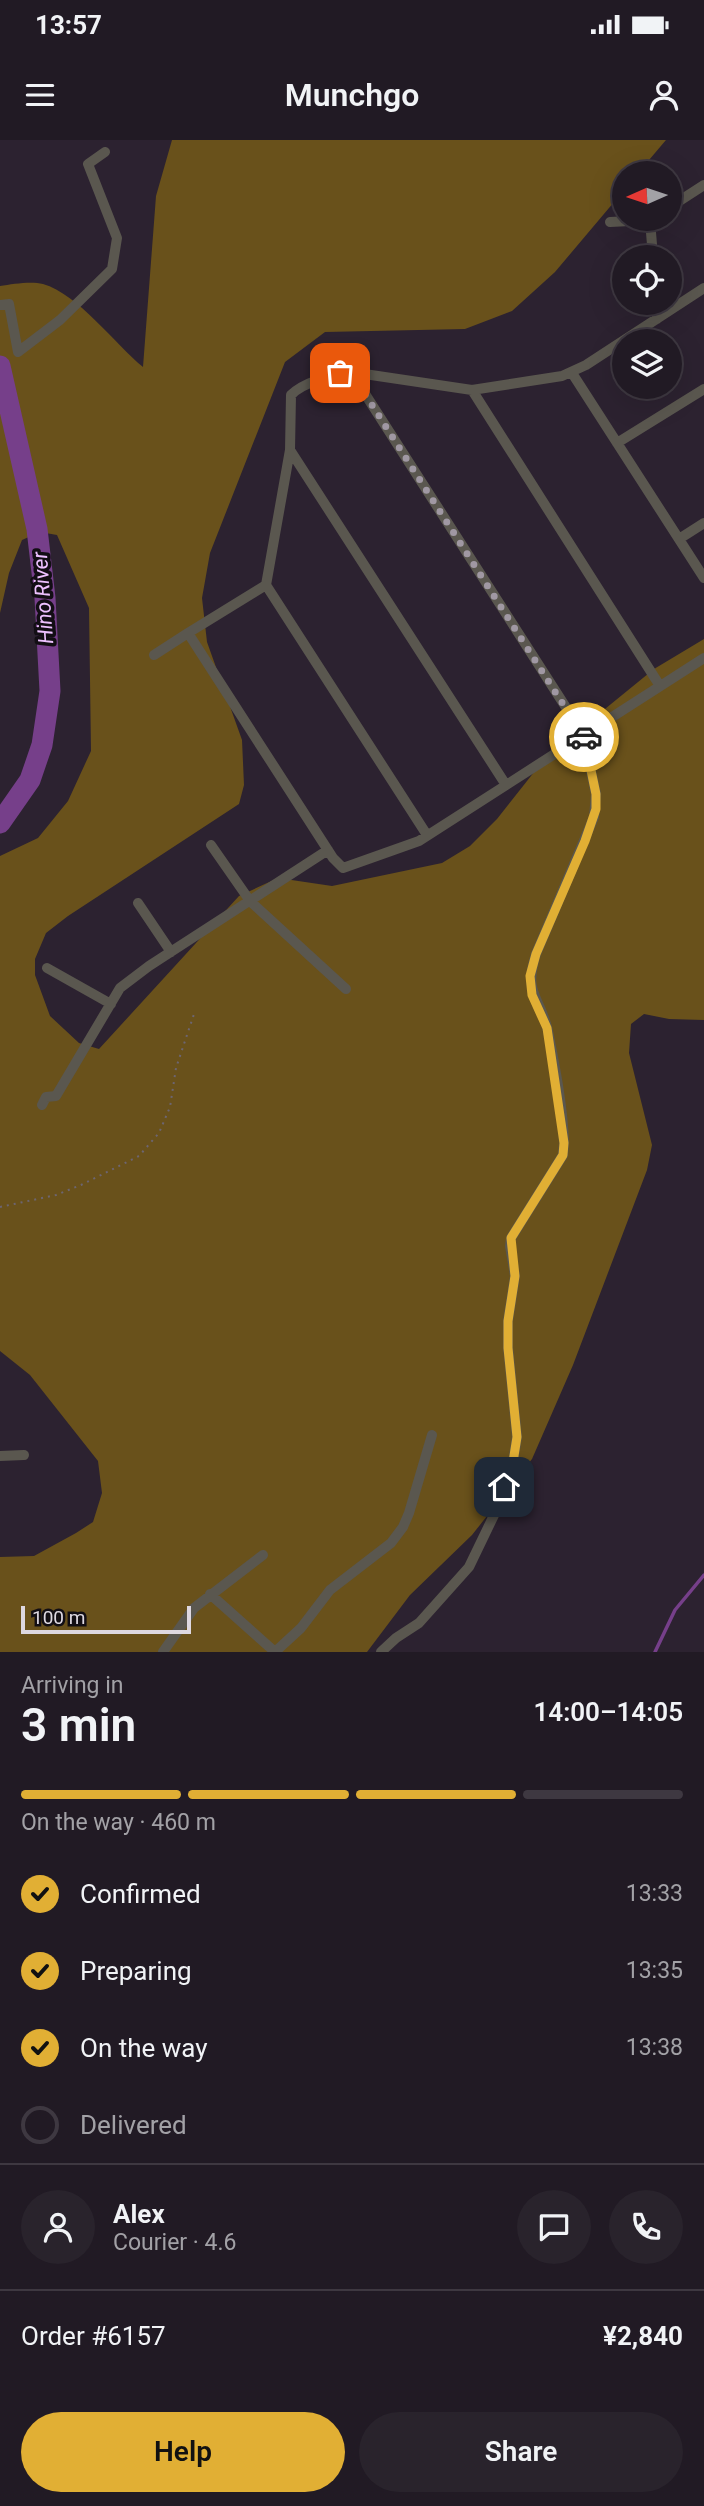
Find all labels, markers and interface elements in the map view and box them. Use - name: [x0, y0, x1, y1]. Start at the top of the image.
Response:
- text: 13:57: [35, 10, 102, 40]
- icon: menu: [21, 76, 59, 114]
- text: Munchgo: [285, 76, 419, 114]
- icon: person: [645, 76, 683, 114]
- north arrow: [612, 161, 682, 231]
- map controls: [612, 161, 682, 399]
- button: locate: [612, 245, 682, 315]
- button: layers: [612, 329, 682, 399]
- pin: [310, 343, 370, 403]
- icon: bag: [321, 354, 359, 392]
- water label: Hino River: [28, 550, 58, 645]
- courier: [549, 702, 619, 772]
- icon: car: [565, 718, 603, 756]
- pin: [474, 1457, 534, 1517]
- icon: home: [485, 1468, 523, 1506]
- scale bar: [21, 1603, 191, 1635]
- text: 100 m: [32, 1606, 85, 1629]
- text: Arriving in: [21, 1672, 124, 1699]
- text: 14:00–14:05: [533, 1697, 683, 1727]
- text: 3 min: [21, 1698, 136, 1752]
- text: On the way · 460 m: [21, 1809, 216, 1836]
- icon: check: [21, 1875, 59, 1913]
- text: Confirmed: [80, 1879, 201, 1909]
- text: 13:33: [626, 1880, 683, 1907]
- icon: check: [21, 1952, 59, 1990]
- text: Preparing: [80, 1956, 192, 1986]
- text: 13:35: [626, 1957, 683, 1984]
- icon: check: [21, 2029, 59, 2067]
- text: On the way: [80, 2033, 208, 2063]
- text: 13:38: [626, 2034, 683, 2061]
- text: Delivered: [80, 2110, 187, 2140]
- button: person: [21, 2190, 95, 2264]
- button: chat: [517, 2190, 591, 2264]
- button: phone: [609, 2190, 683, 2264]
- text: Alex: [113, 2199, 165, 2229]
- text: Courier · 4.6: [113, 2229, 236, 2256]
- text: Order #6157: [21, 2321, 166, 2351]
- text: ¥2,840: [603, 2321, 683, 2351]
- button: Help: [21, 2412, 345, 2492]
- button: Share: [359, 2412, 683, 2492]

